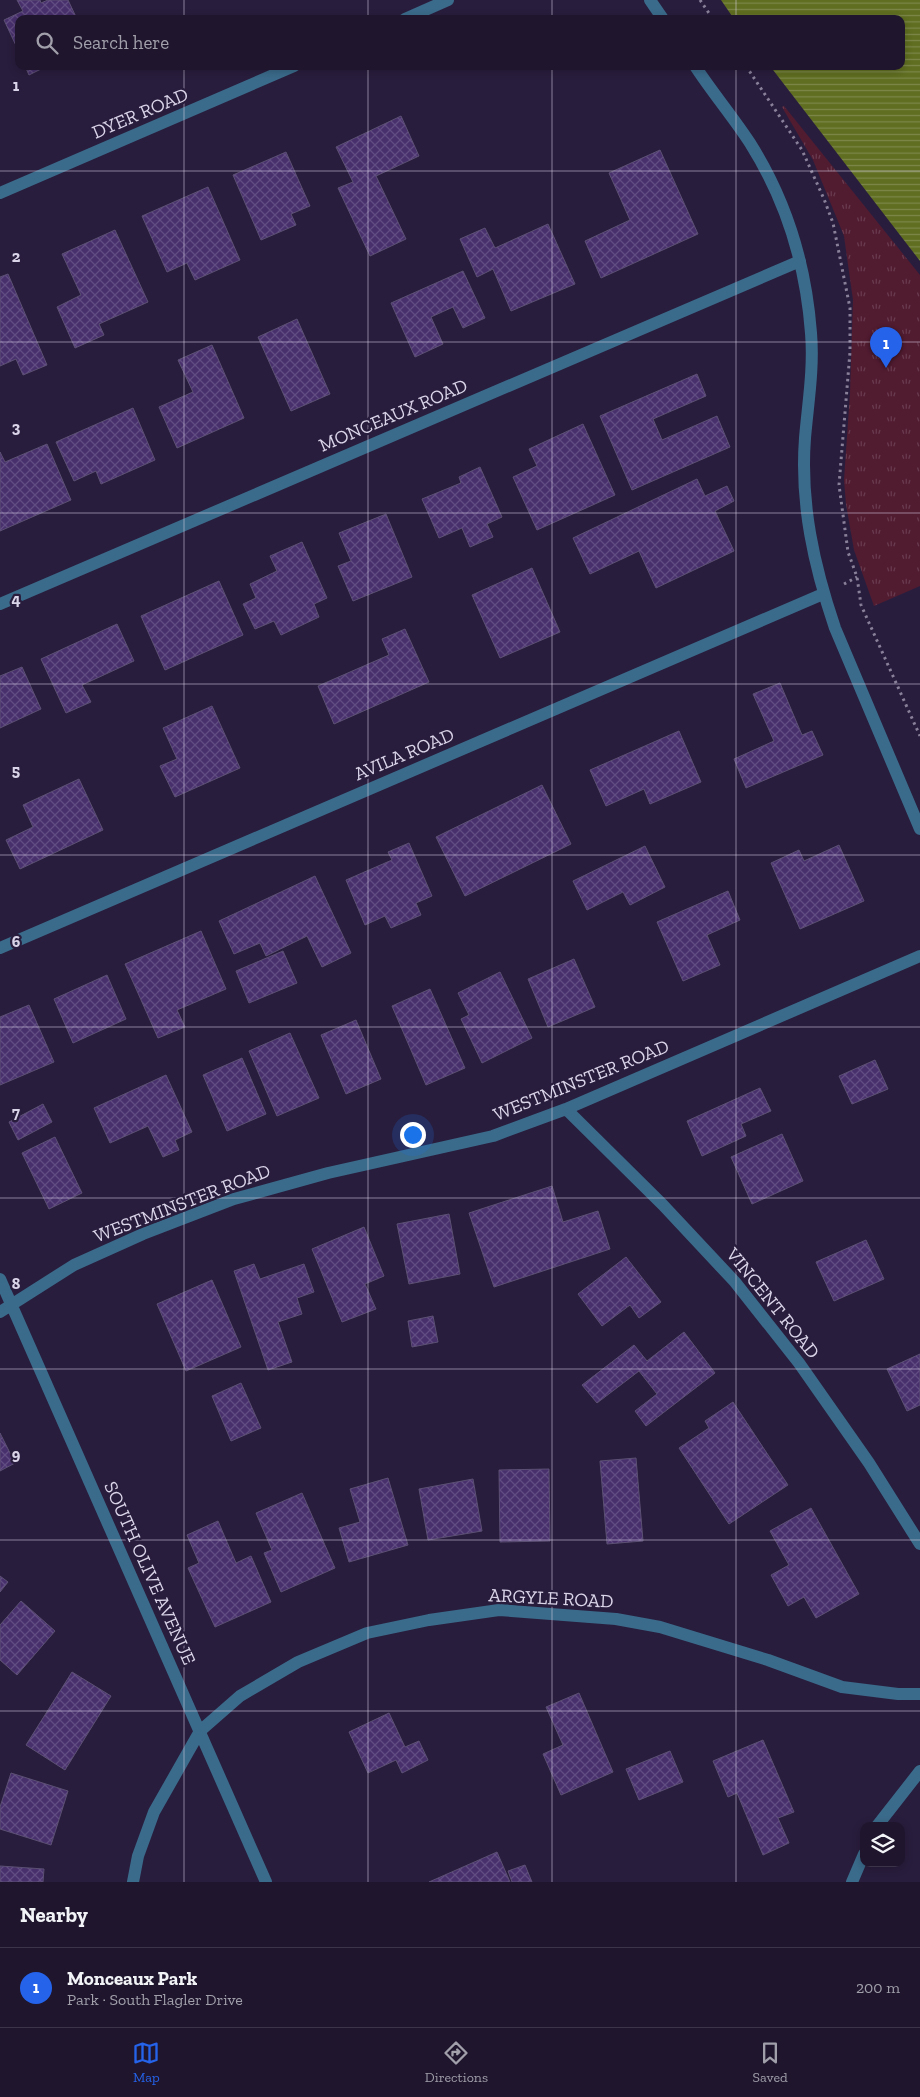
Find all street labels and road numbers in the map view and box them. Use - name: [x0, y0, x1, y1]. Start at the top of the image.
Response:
- street label: DYER ROAD: [88, 82, 192, 144]
- street label: MONCEAUX ROAD: [315, 373, 471, 457]
- street label: AVILA ROAD: [351, 723, 457, 785]
- street label: WESTMINSTER ROAD: [490, 1034, 672, 1126]
- street label: WESTMINSTER ROAD: [90, 1159, 274, 1247]
- street label: VINCENT ROAD: [721, 1242, 825, 1363]
- street label: SOUTH OLIVE AVENUE: [99, 1478, 201, 1668]
- street label: ARGYLE ROAD: [488, 1583, 614, 1613]

